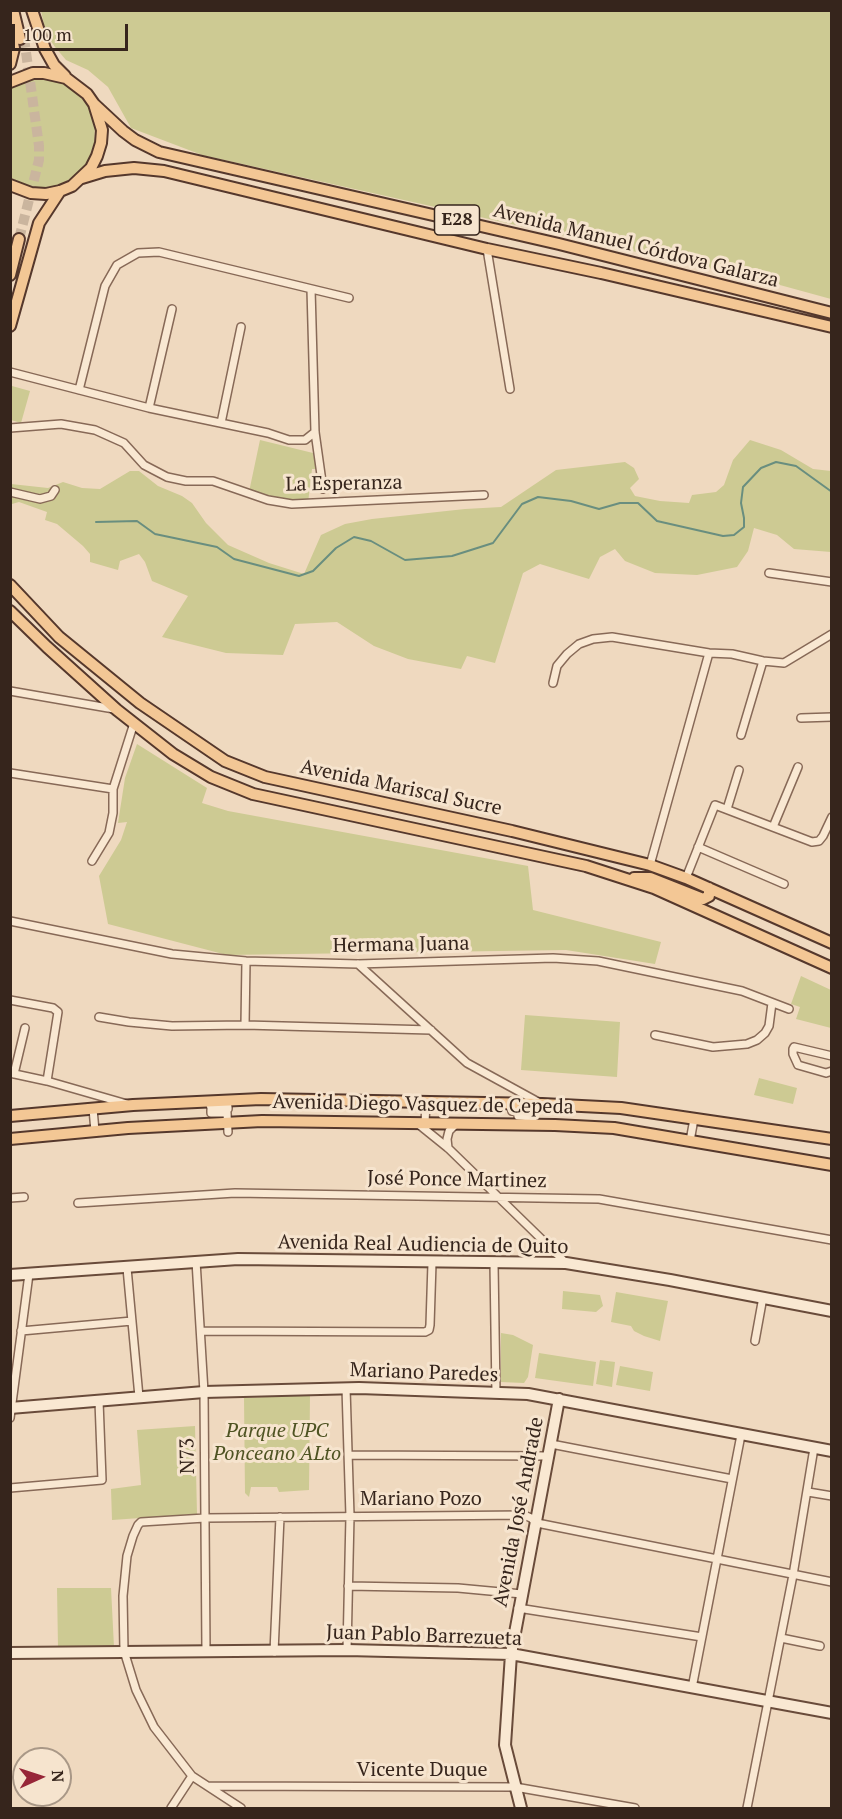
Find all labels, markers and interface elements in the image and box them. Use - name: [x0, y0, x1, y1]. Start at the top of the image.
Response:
- scale bar: [15, 12, 130, 50]
- text: 100 m: [23, 22, 72, 46]
- street label: Avenida Manuel Córdova Galarza: [491, 199, 781, 293]
- road number: E28: [434, 205, 480, 235]
- street label: La Esperanza: [285, 471, 403, 497]
- street label: Avenida Mariscal Sucre: [298, 755, 504, 821]
- street label: Hermana Juana: [332, 932, 470, 958]
- street label: Avenida Diego Vasquez de Cepeda: [272, 1090, 574, 1120]
- street label: José Ponce Martinez: [367, 1166, 547, 1194]
- street label: Avenida Real Audiencia de Quito: [277, 1230, 569, 1260]
- street label: Mariano Paredes: [349, 1358, 499, 1388]
- street label: Avenida José Andrade: [489, 1415, 549, 1609]
- park label: Parque UPC Ponceano ALto: [213, 1419, 341, 1466]
- street label: N73: [176, 1438, 200, 1474]
- street label: Mariano Pozo: [360, 1487, 482, 1511]
- street label: Juan Pablo Barrezueta: [325, 1621, 523, 1651]
- north arrow: [12, 1747, 72, 1807]
- street label: Vicente Duque: [356, 1758, 488, 1782]
- text: N: [47, 1770, 69, 1783]

